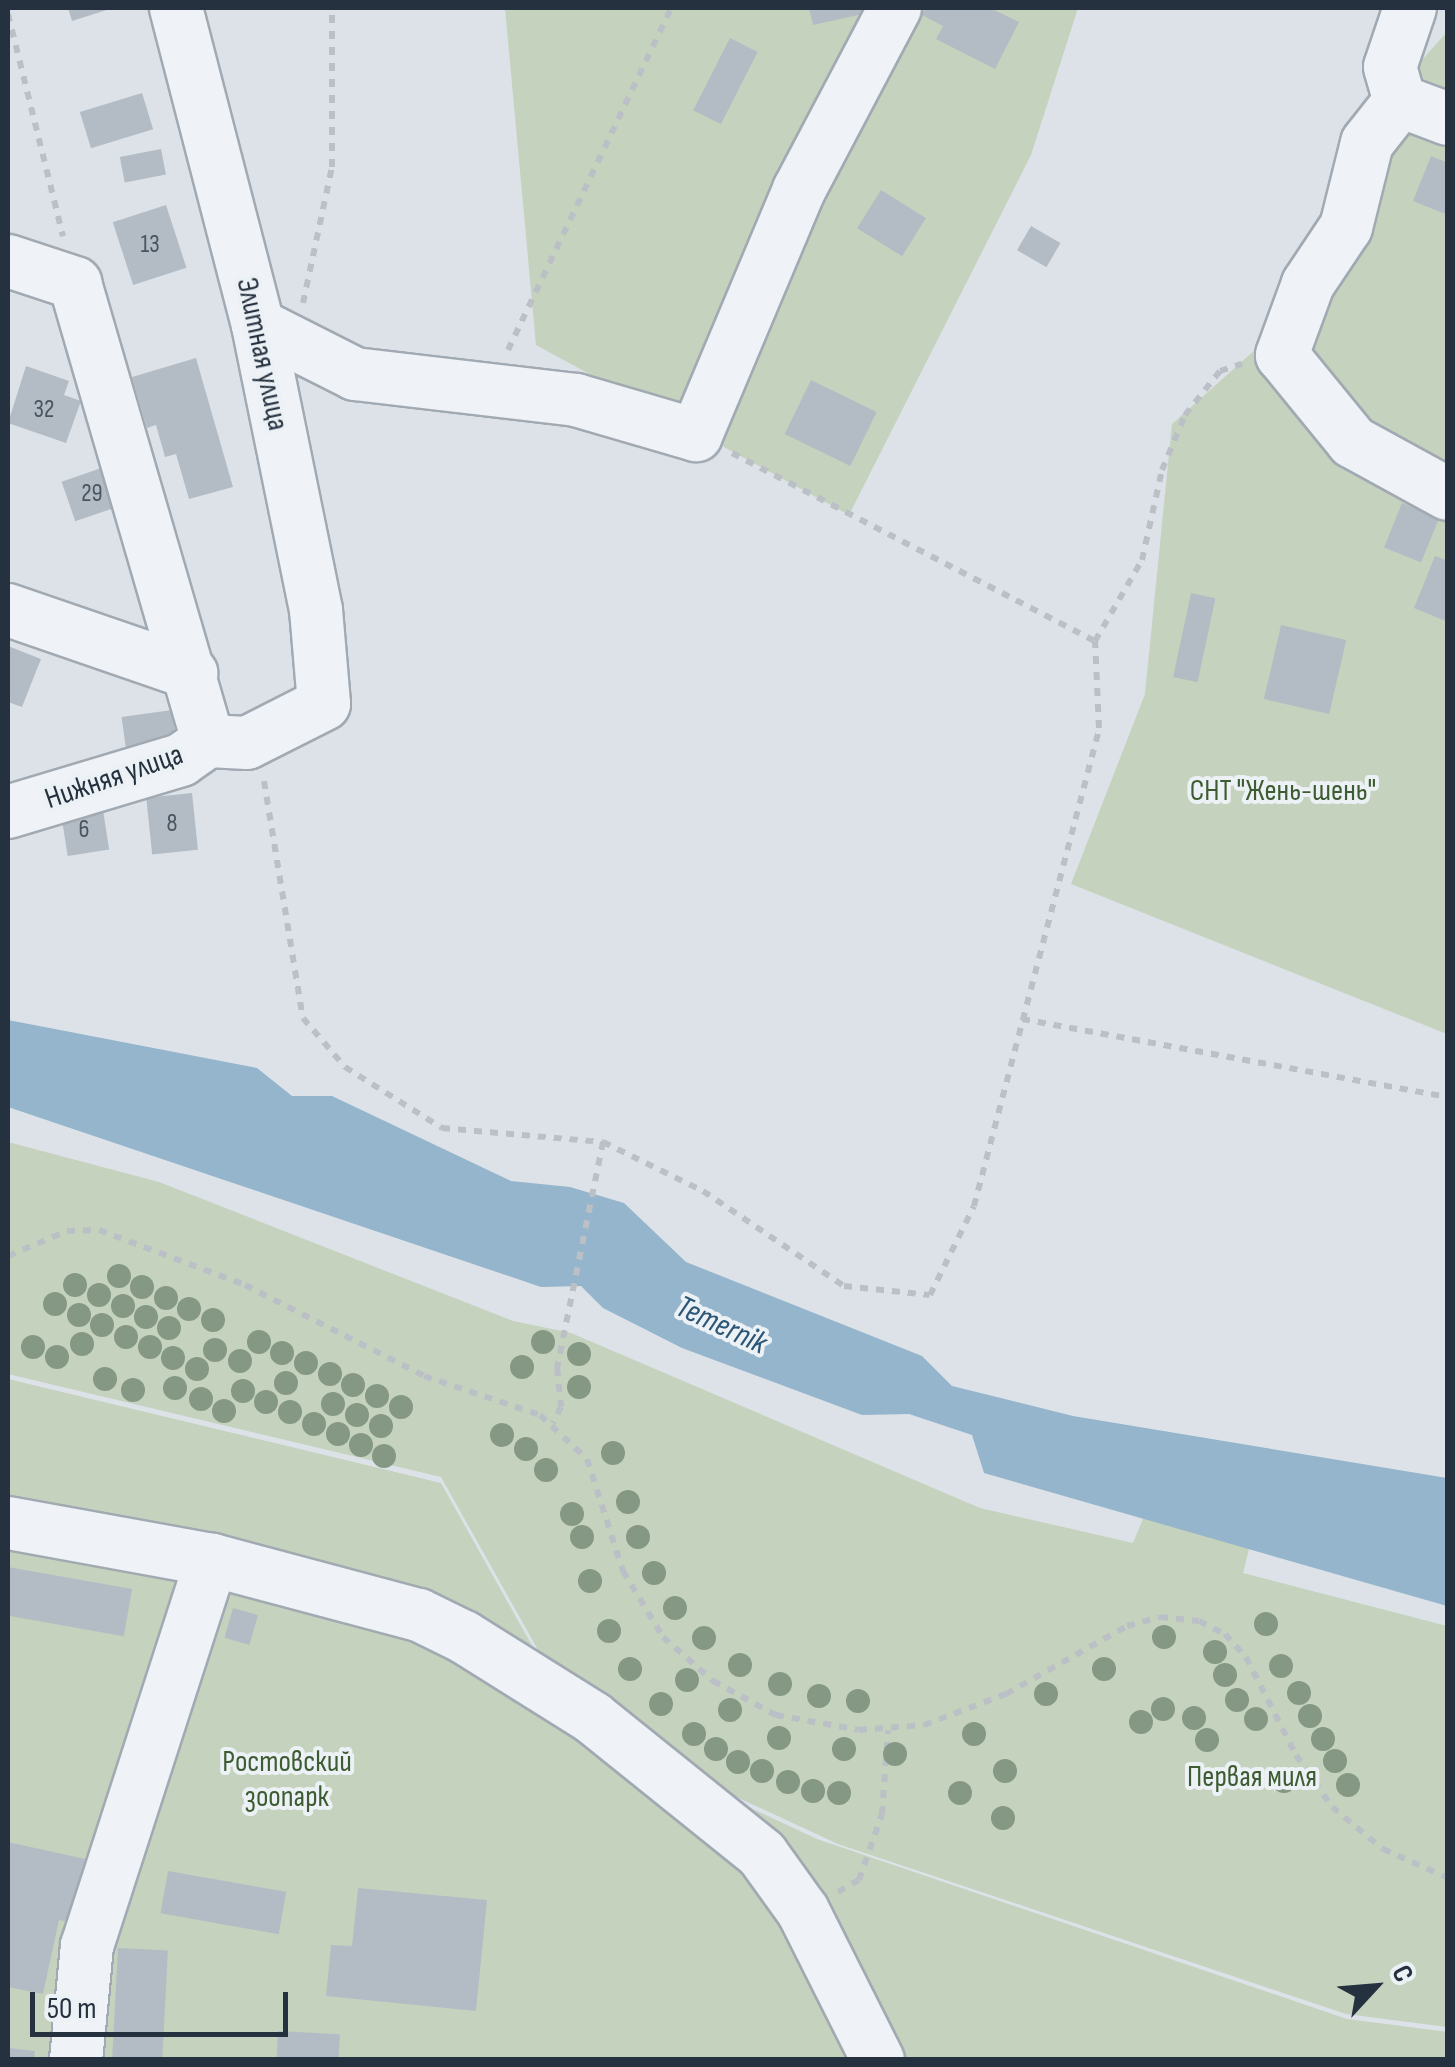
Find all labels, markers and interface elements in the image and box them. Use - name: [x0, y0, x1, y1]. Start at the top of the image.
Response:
- house number: 13: [140, 230, 160, 260]
- street label: Элитная улица: [228, 274, 296, 434]
- house number: 32: [34, 395, 54, 425]
- house number: 29: [81, 479, 103, 509]
- street label: Нижняя улица: [40, 737, 188, 817]
- park label: СНТ "Жень-шень": [1190, 773, 1376, 809]
- house number: 8: [167, 809, 177, 839]
- house number: 6: [79, 815, 89, 845]
- water label: Temernik: [669, 1288, 773, 1364]
- park label: Ростовский зоопарк: [222, 1744, 352, 1814]
- park label: Первая миля: [1187, 1759, 1317, 1795]
- north arrow: [1325, 1937, 1425, 2037]
- text: С: [1384, 1960, 1420, 1987]
- scale bar: [35, 1972, 292, 2034]
- text: 50 m: [47, 1991, 96, 2027]

